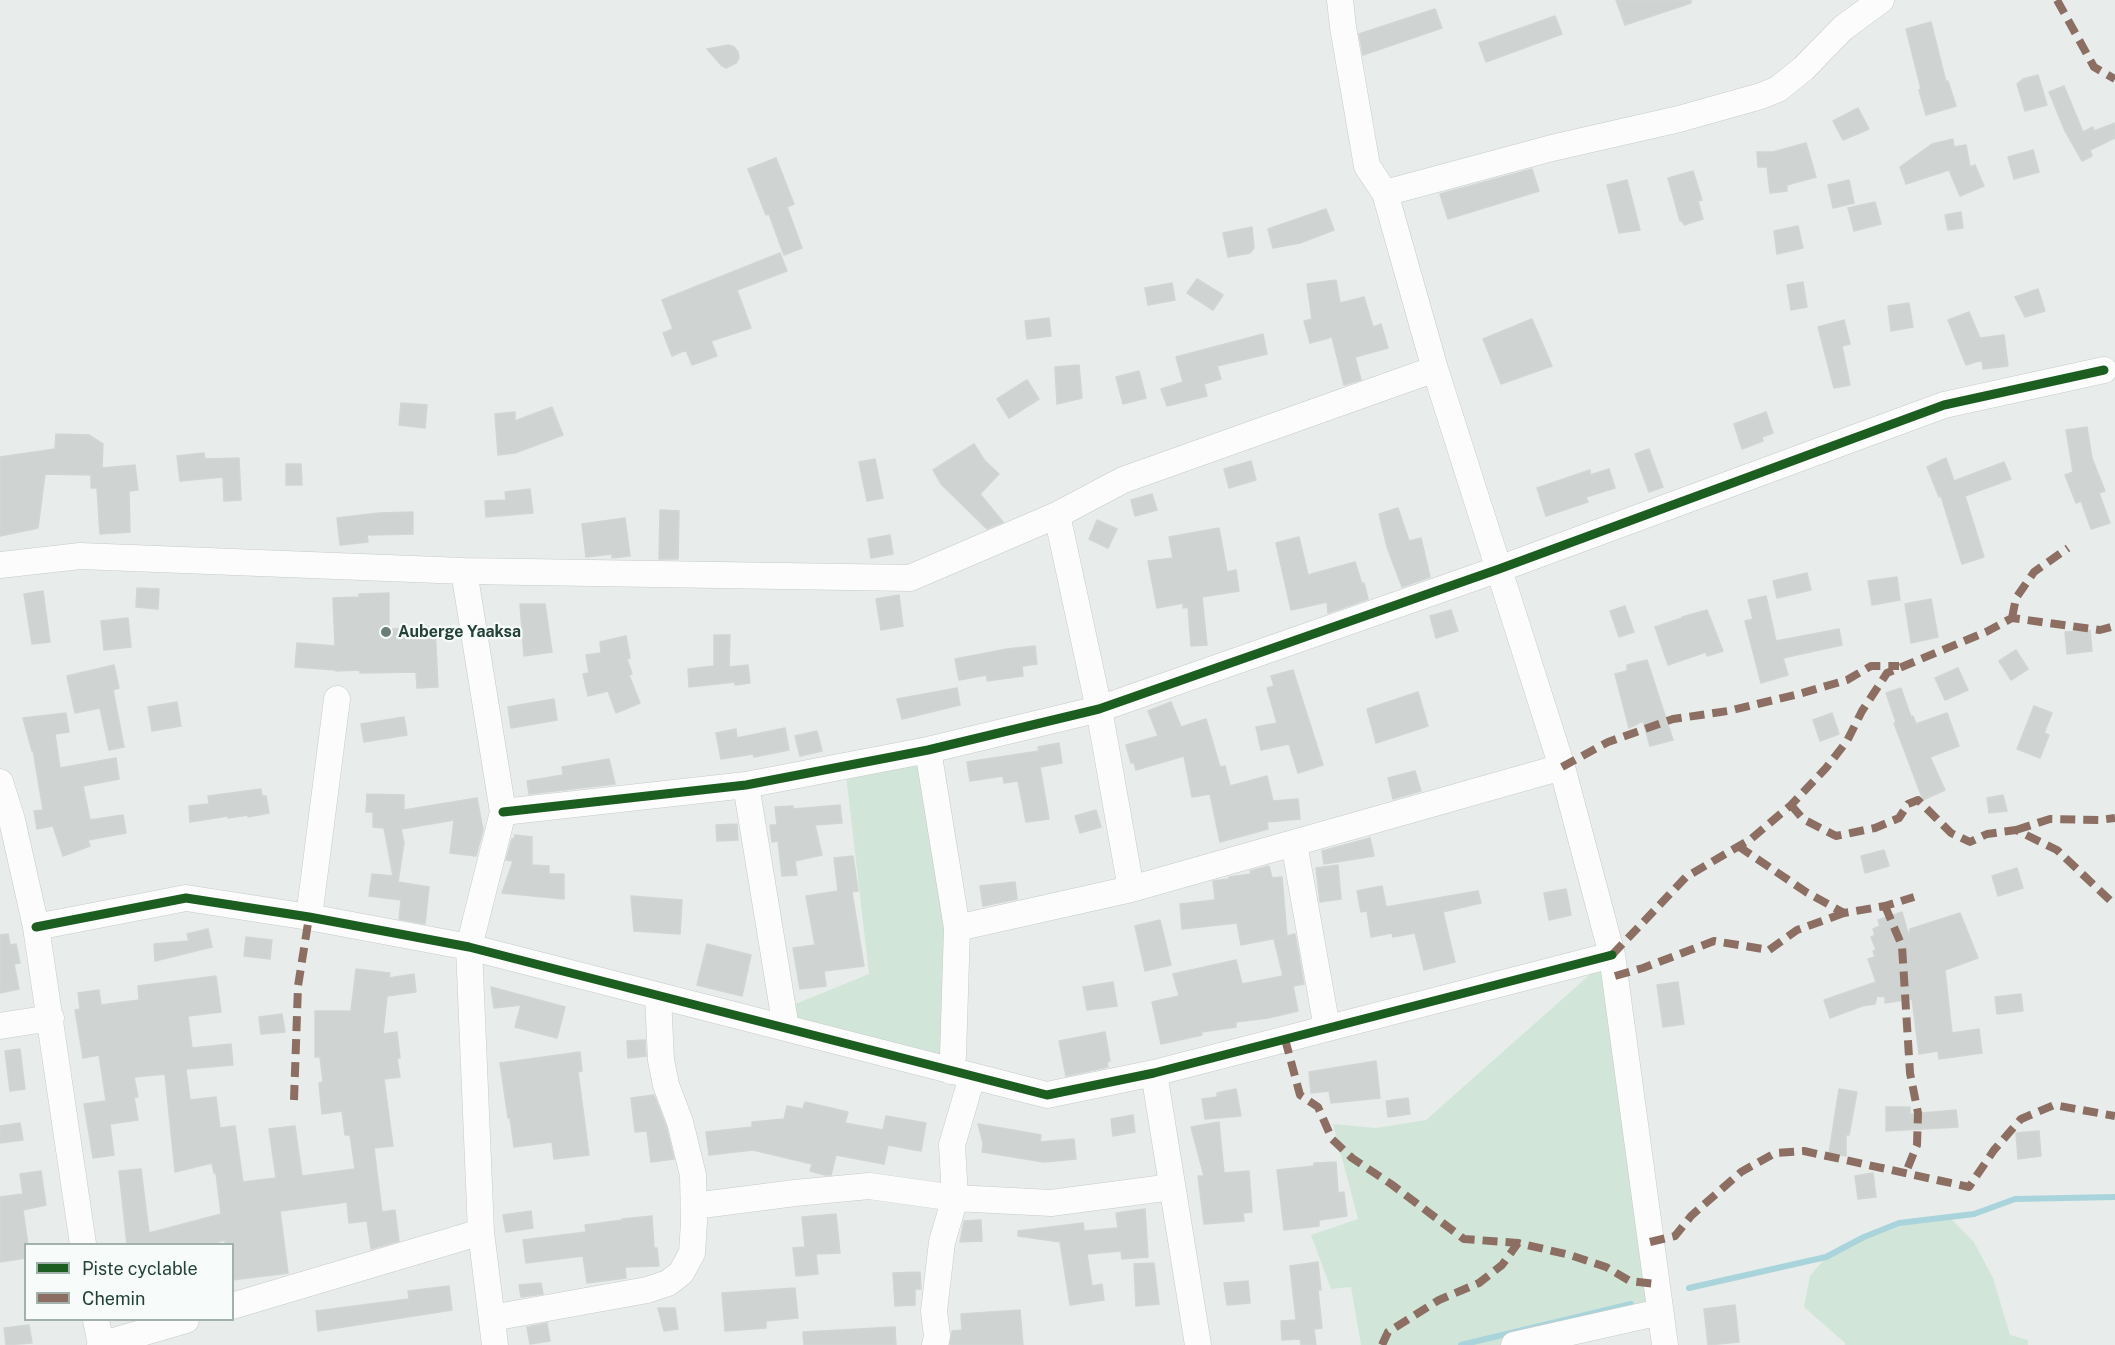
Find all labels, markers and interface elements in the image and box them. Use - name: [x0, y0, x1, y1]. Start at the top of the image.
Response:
- place label: Auberge Yaaksa: [398, 622, 521, 642]
- marker: Auberge Yaaksa: [379, 625, 393, 639]
- legend: [24, 1243, 234, 1321]
- text: Piste cyclable: [82, 1258, 198, 1279]
- text: Chemin: [82, 1288, 146, 1309]

